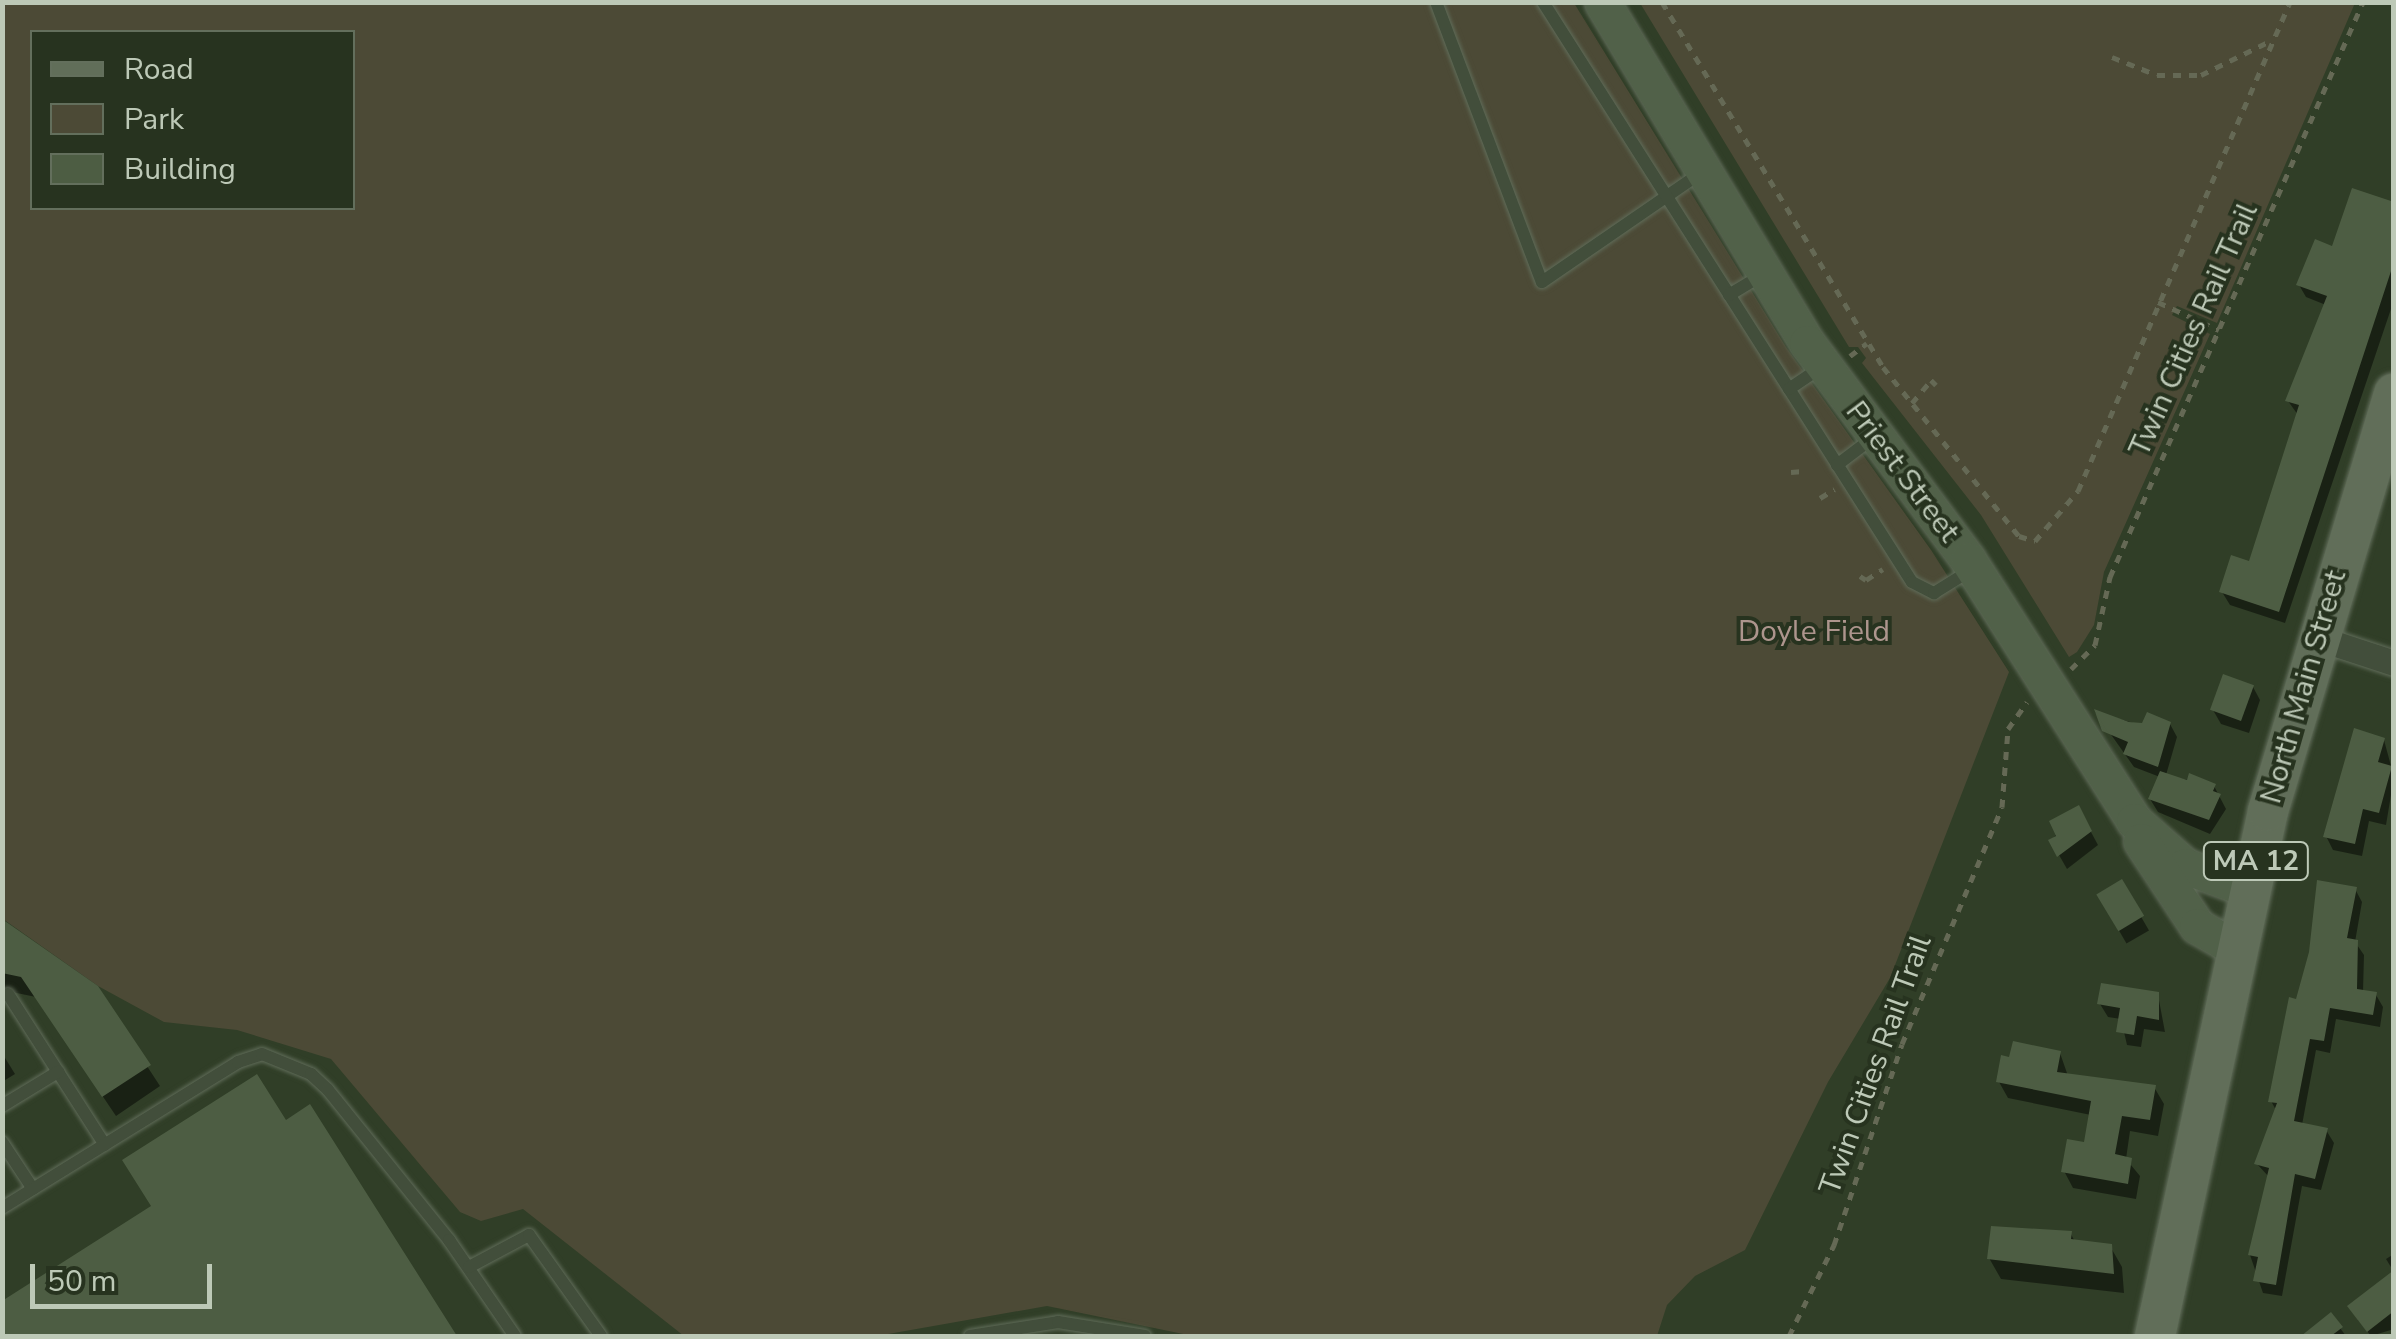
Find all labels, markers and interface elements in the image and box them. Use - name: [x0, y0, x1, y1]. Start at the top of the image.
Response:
- legend: [30, 30, 355, 210]
- text: Road: [124, 49, 194, 90]
- text: Park: [124, 99, 184, 140]
- text: Building: [124, 149, 236, 190]
- street label: Twin Cities Rail Trail: [2122, 198, 2266, 462]
- street label: Priest Street: [1837, 395, 1967, 549]
- street label: North Main Street: [2254, 566, 2354, 808]
- park label: Doyle Field: [1738, 614, 1890, 650]
- road number: MA 12: [2201, 838, 2311, 884]
- street label: Twin Cities Rail Trail: [1812, 930, 1940, 1200]
- scale bar: [35, 1244, 218, 1306]
- text: 50 m: [47, 1261, 116, 1302]

